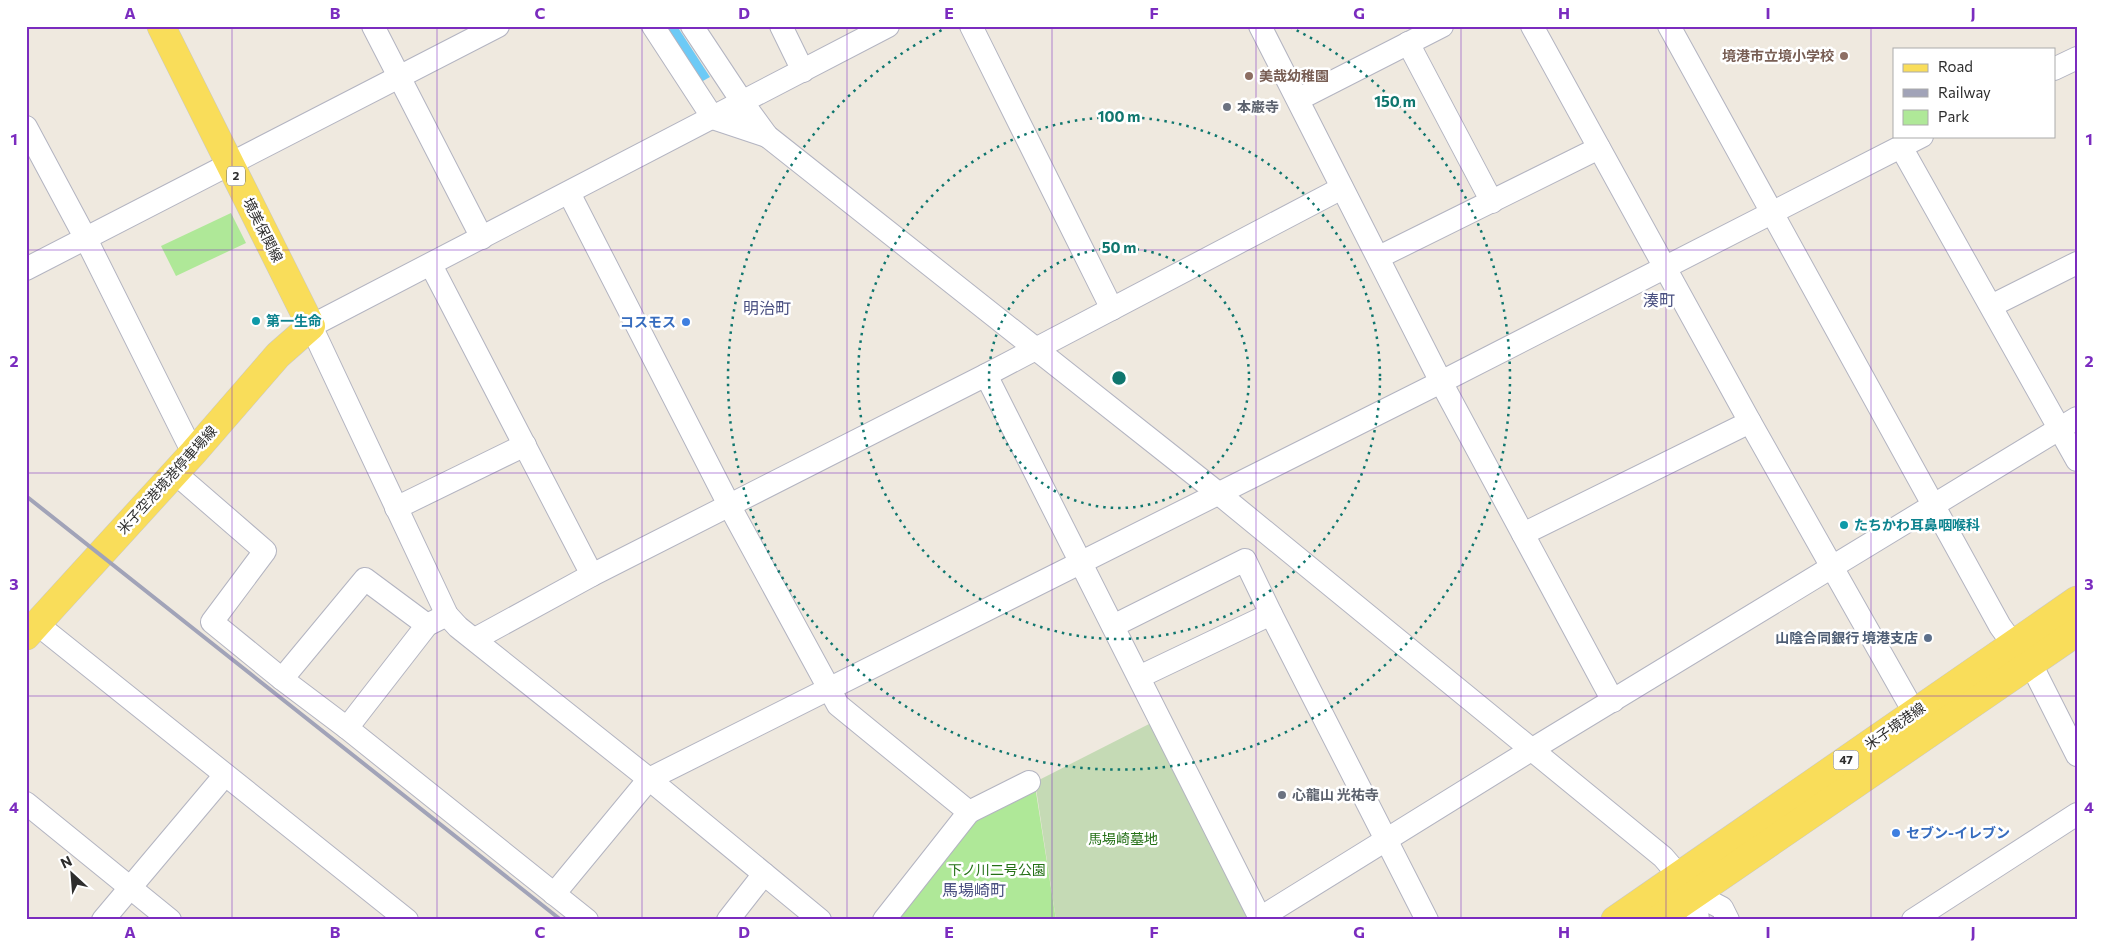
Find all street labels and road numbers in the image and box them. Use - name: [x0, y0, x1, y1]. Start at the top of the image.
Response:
- road number: 2: [227, 167, 245, 186]
- street label: 境美保関線: [240, 195, 287, 265]
- street label: 米子空港境港停車場線: [113, 422, 220, 537]
- street label: 米子境港線: [1861, 699, 1928, 753]
- road number: 47: [1834, 750, 1858, 770]

